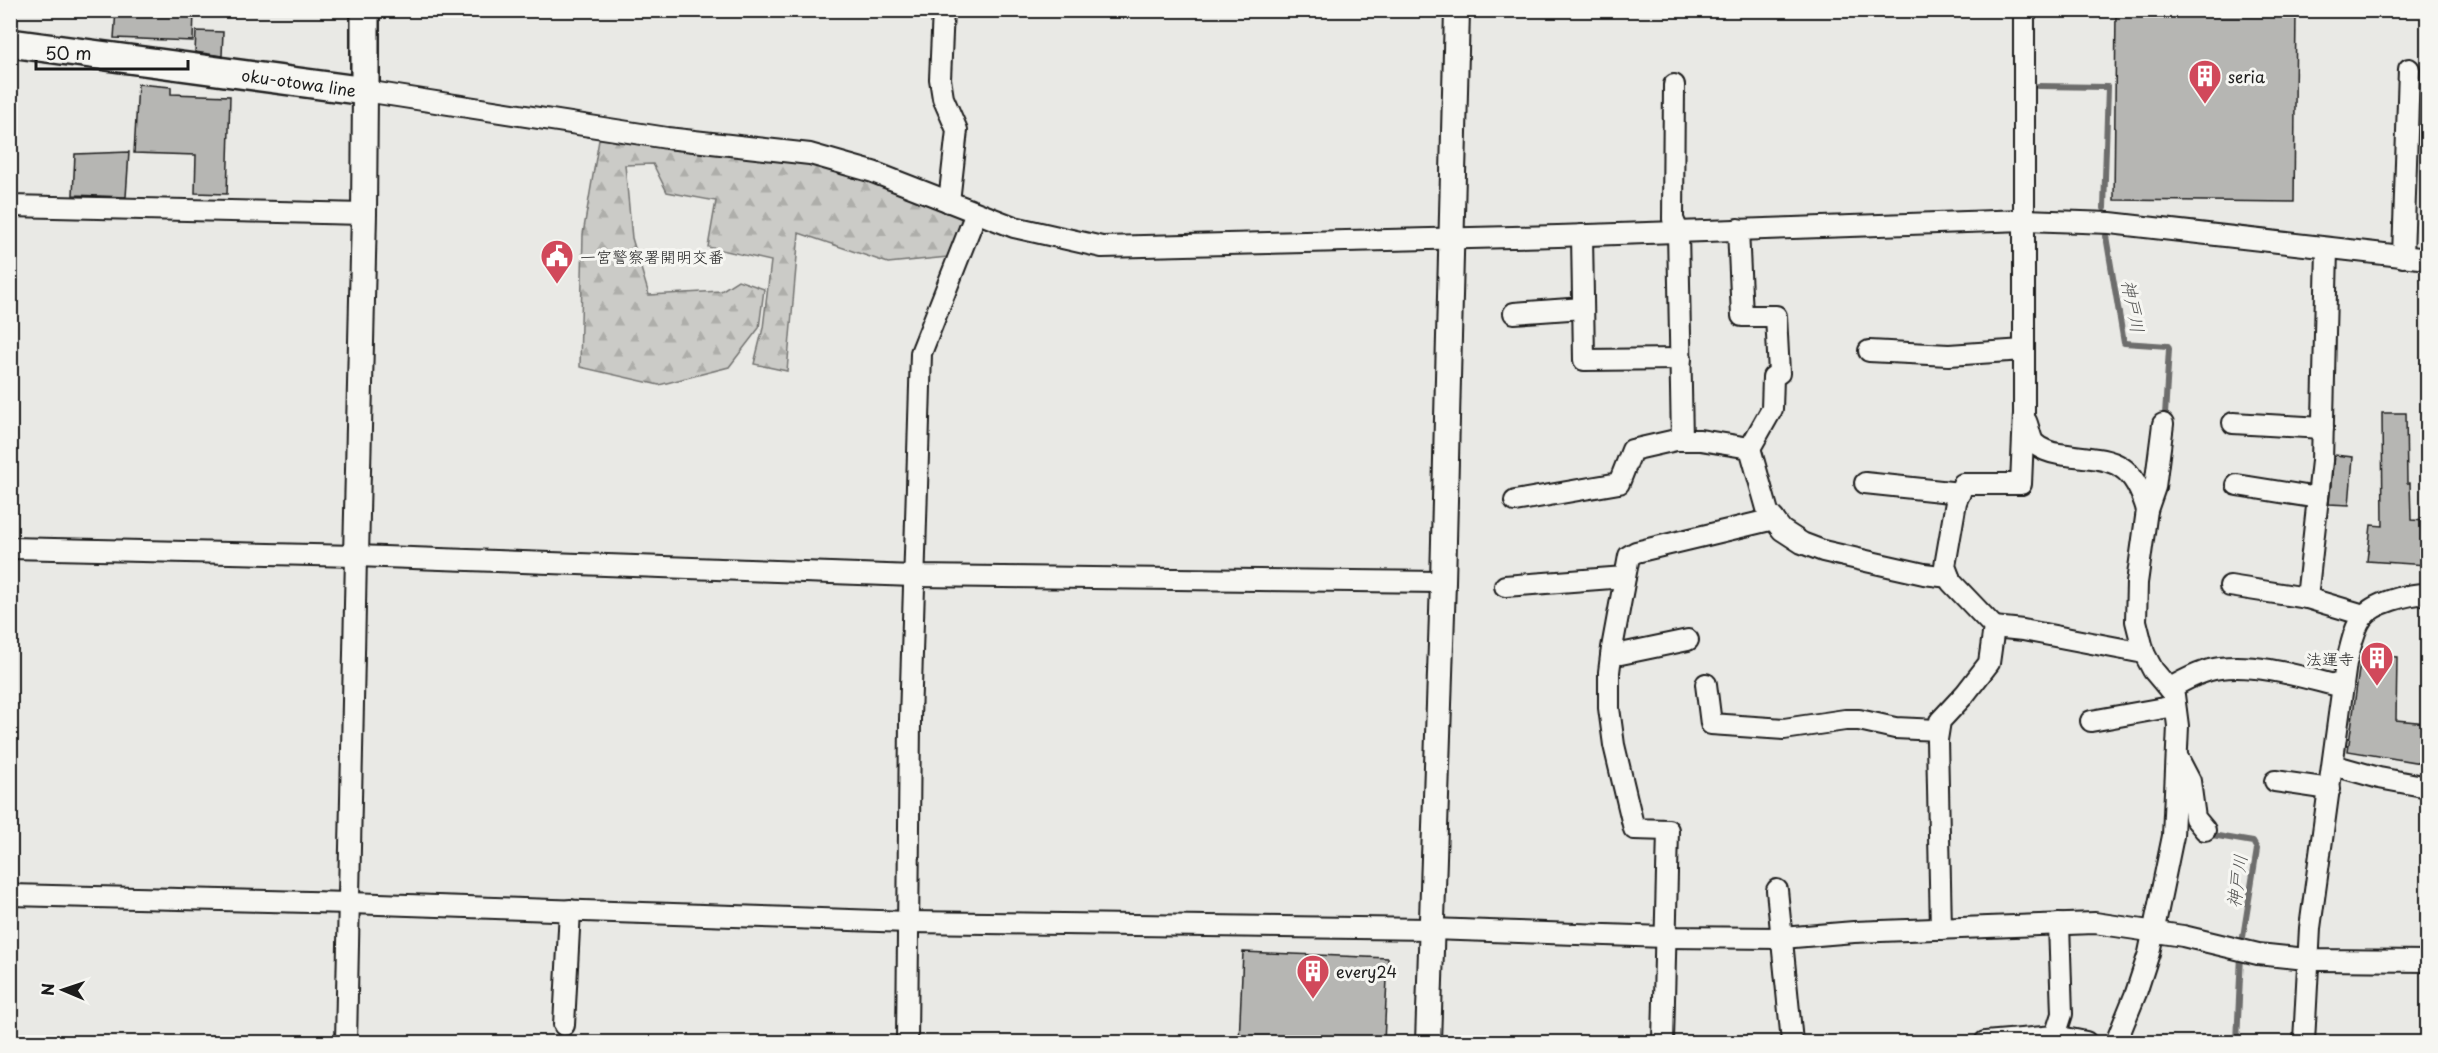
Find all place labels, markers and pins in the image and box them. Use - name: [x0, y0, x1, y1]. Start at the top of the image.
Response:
- building icon: seria: [2187, 58, 2223, 105]
- place label: seria: [2228, 64, 2265, 88]
- public building icon: 一宮警察署開明交番: [539, 238, 575, 285]
- place label: 一宮警察署開明交番: [580, 244, 724, 268]
- building icon: 法運寺: [2359, 640, 2395, 687]
- place label: 法運寺: [2306, 646, 2354, 670]
- building icon: every24: [1295, 953, 1331, 1000]
- place label: every24: [1336, 959, 1397, 983]

